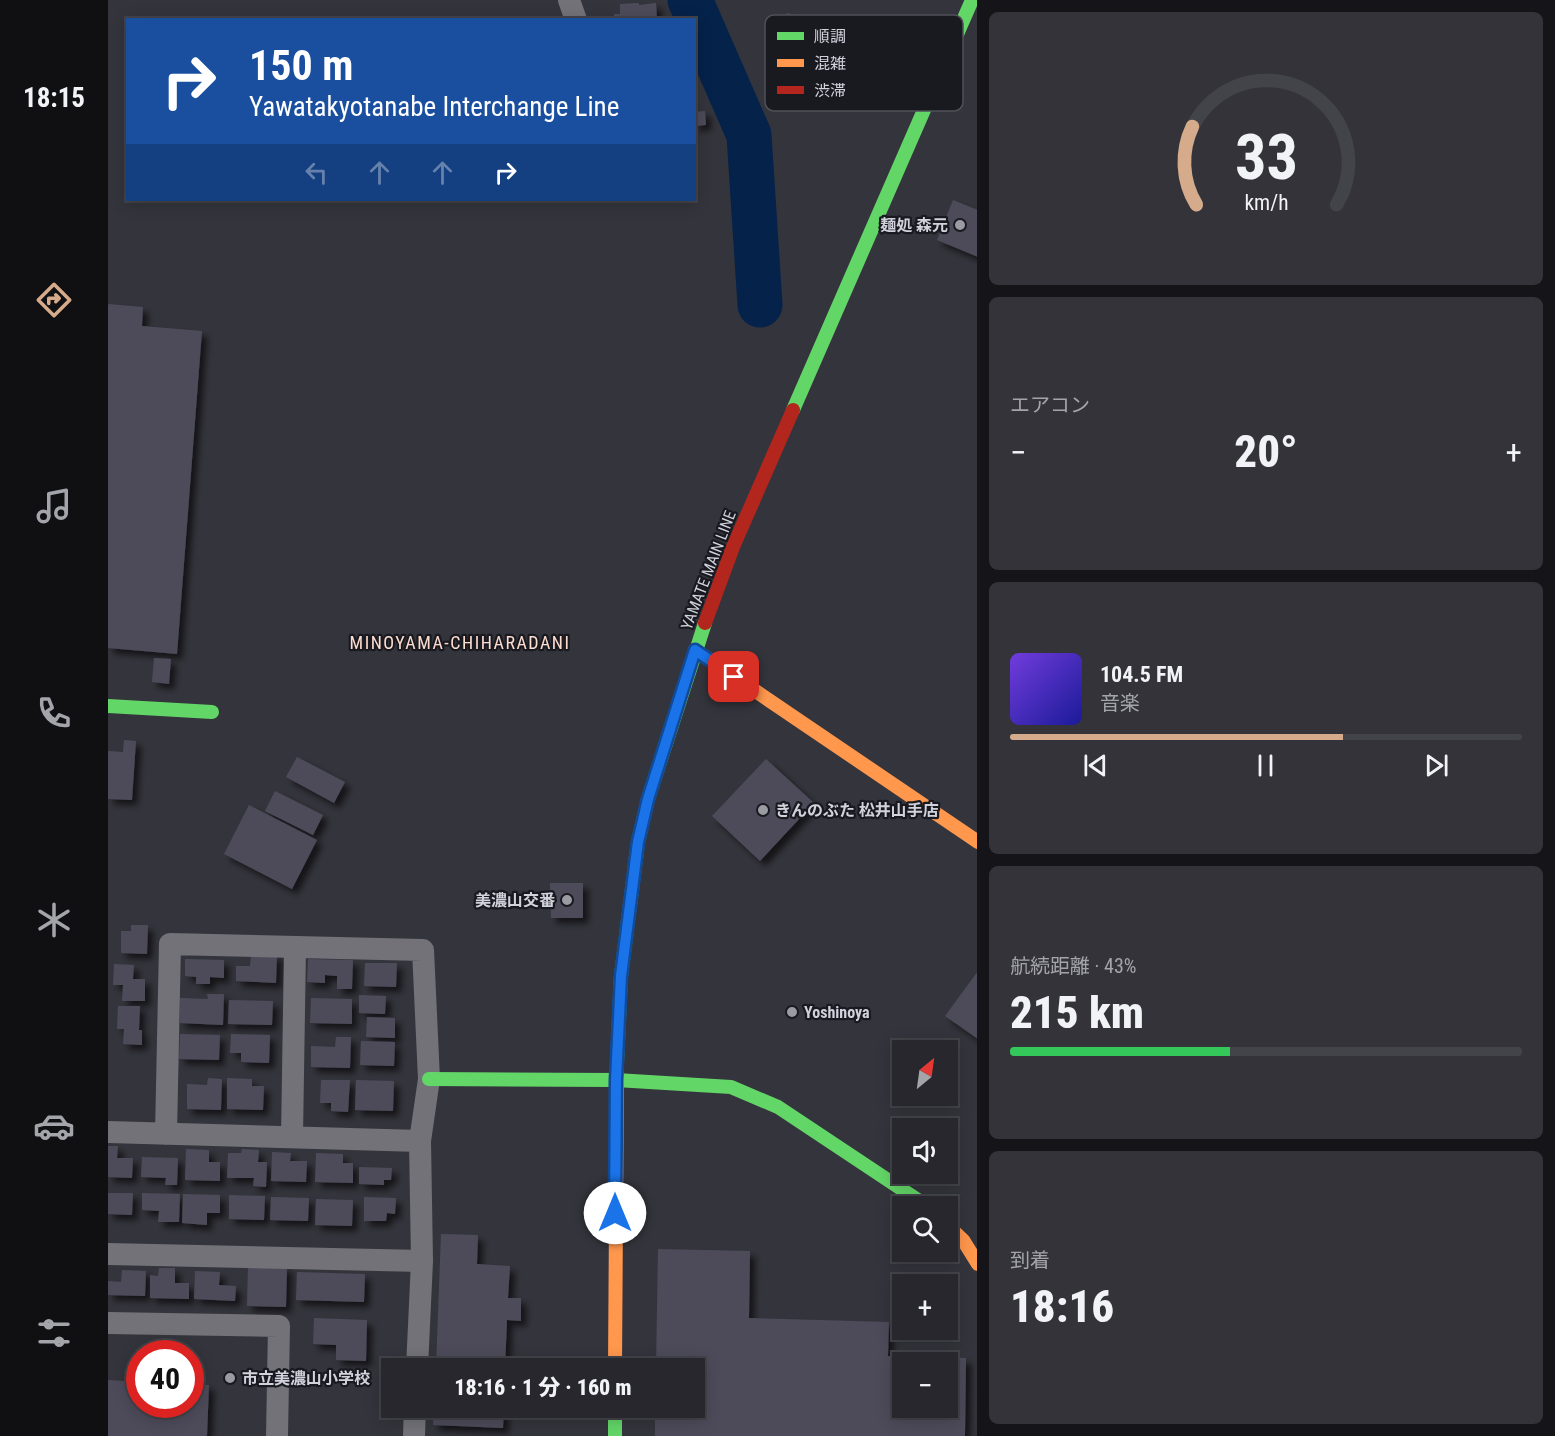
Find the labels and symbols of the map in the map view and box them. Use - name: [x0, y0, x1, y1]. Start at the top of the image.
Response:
- legend: [765, 15, 963, 111]
- text: 順調: [814, 27, 846, 46]
- text: 混雑: [814, 54, 846, 73]
- text: 渋滞: [814, 81, 846, 100]
- place label: 麺処 森元: [880, 216, 948, 235]
- marker: 麺処 森元: [953, 218, 967, 232]
- street label: YAMATE MAIN LINE: [677, 508, 740, 632]
- district label: MINOYAMA-CHIHARADANI: [350, 632, 570, 653]
- pin: [708, 651, 759, 702]
- place label: きんのぶた 松井山手店: [775, 801, 939, 820]
- marker: きんのぶた 松井山手店: [756, 803, 770, 817]
- place label: 美濃山交番: [475, 891, 555, 910]
- marker: 美濃山交番: [560, 893, 574, 907]
- place label: Yoshinoya: [804, 1003, 870, 1022]
- marker: Yoshinoya: [785, 1005, 799, 1019]
- north arrow: [892, 1040, 958, 1106]
- position arrow: [583, 1181, 647, 1245]
- speed limit sign: 40: [126, 1340, 204, 1418]
- place label: 市立美濃山小学校: [242, 1369, 370, 1388]
- marker: 市立美濃山小学校: [223, 1371, 237, 1385]

